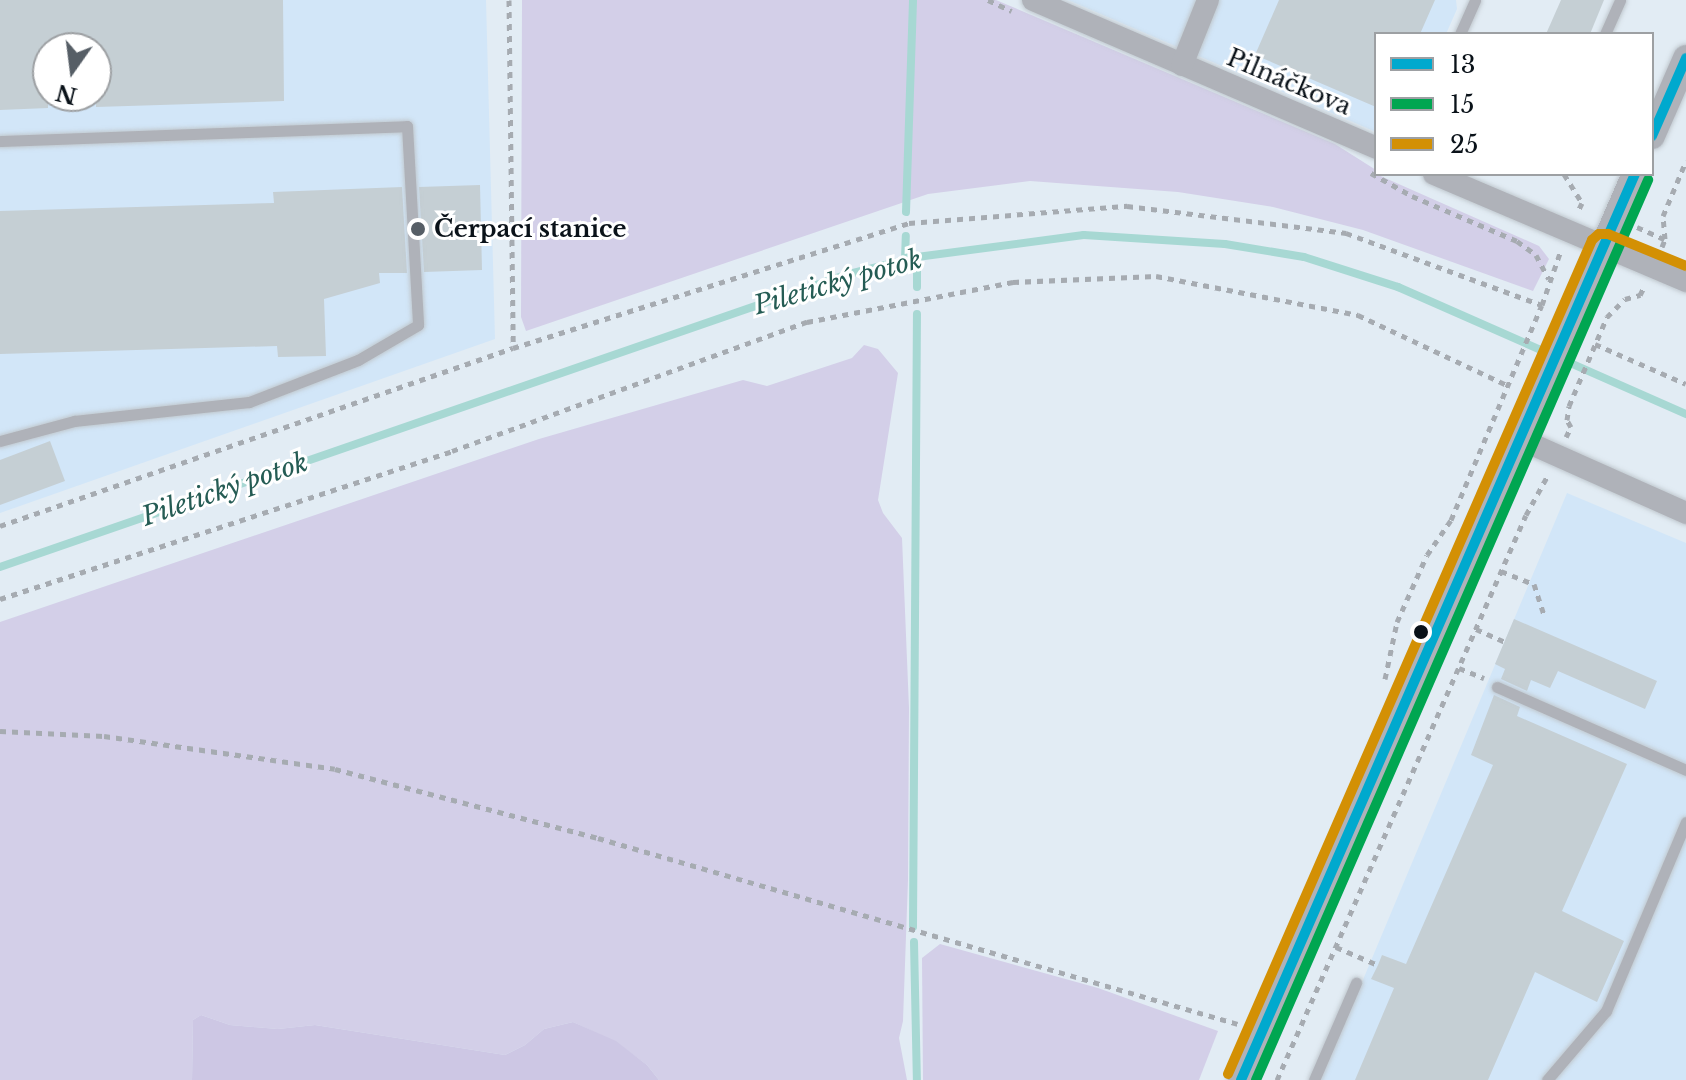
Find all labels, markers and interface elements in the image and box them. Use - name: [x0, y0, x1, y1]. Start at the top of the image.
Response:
- north arrow: [32, 32, 112, 112]
- legend: [1374, 32, 1654, 176]
- street label: Pilnáčkova: [1223, 43, 1355, 121]
- text: 13: [1450, 50, 1476, 79]
- text: N: [53, 78, 80, 109]
- text: 15: [1450, 90, 1474, 119]
- text: 25: [1450, 130, 1478, 159]
- place label: Čerpací stanice: [434, 215, 627, 243]
- marker: Čerpací stanice: [409, 220, 427, 238]
- water label: Piletický potok: [750, 244, 926, 322]
- water label: Piletický potok: [137, 447, 313, 533]
- unlabelled marker: [1413, 624, 1429, 640]

